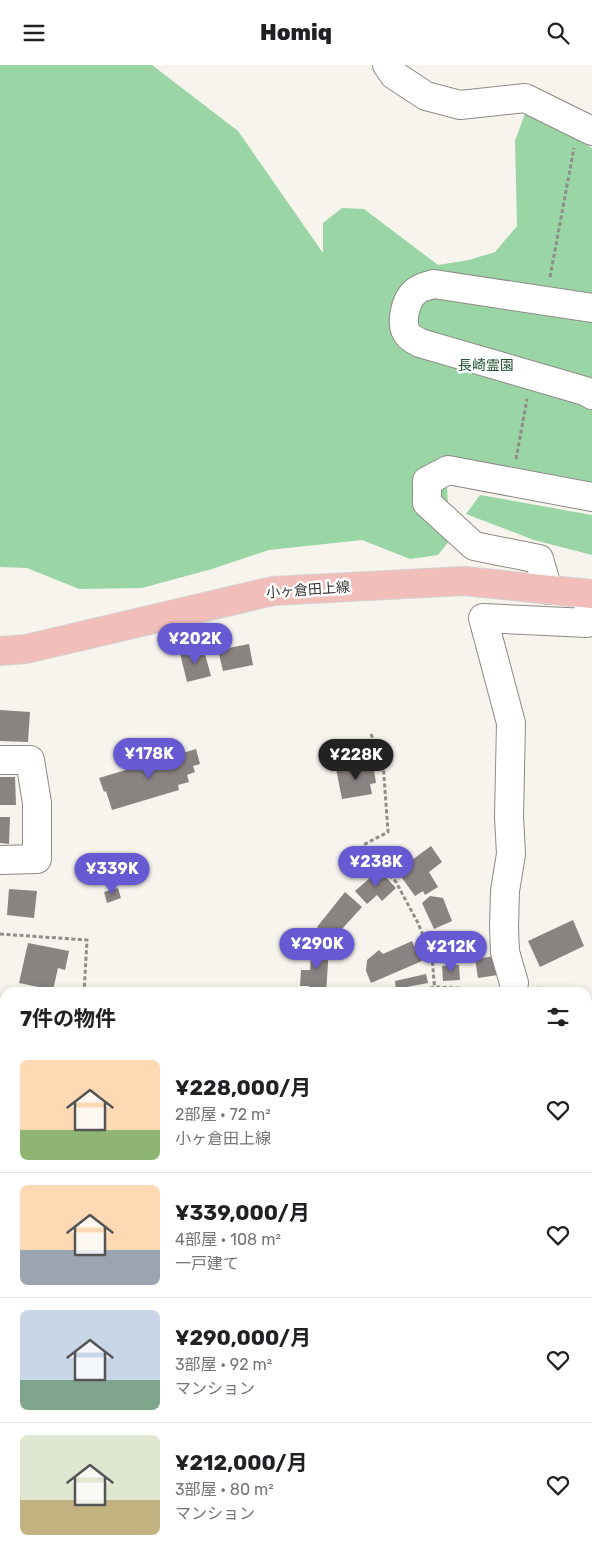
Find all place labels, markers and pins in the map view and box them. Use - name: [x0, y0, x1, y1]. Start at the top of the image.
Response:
- pin: ¥202K: [160, 623, 230, 665]
- pin: ¥178K: [114, 737, 184, 780]
- pin: ¥228K: [321, 739, 391, 781]
- pin: ¥238K: [341, 845, 411, 888]
- pin: ¥339K: [77, 853, 147, 895]
- pin: ¥290K: [282, 927, 352, 970]
- pin: ¥212K: [416, 931, 486, 973]

